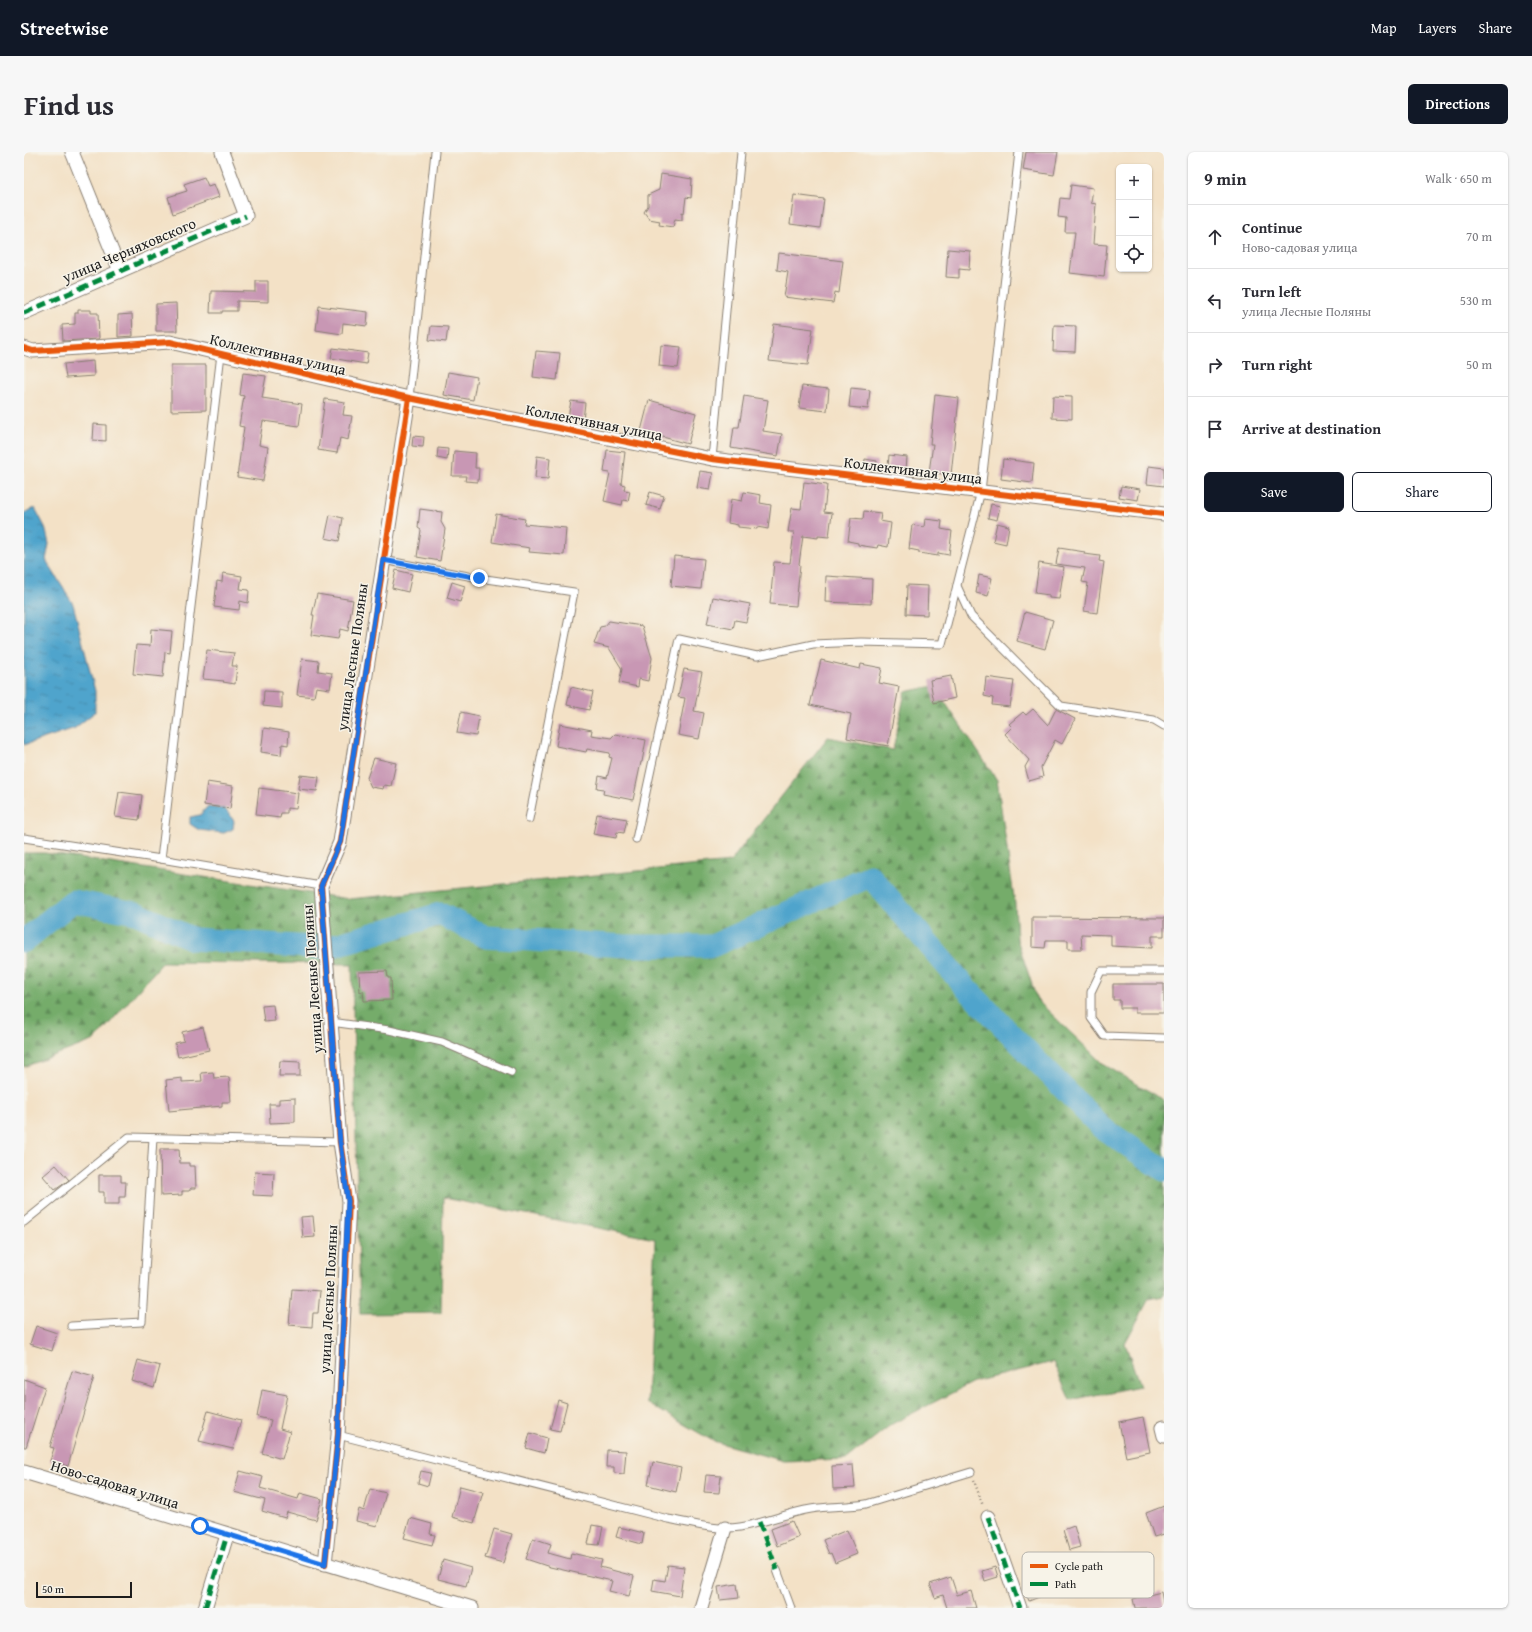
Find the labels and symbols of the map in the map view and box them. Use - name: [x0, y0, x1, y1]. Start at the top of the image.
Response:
- street label: улица Черняховского: [58, 212, 199, 288]
- street label: Коллективная улица: [208, 328, 349, 380]
- street label: Коллективная улица: [524, 398, 665, 446]
- street label: Коллективная улица: [843, 451, 984, 489]
- route end: [470, 569, 488, 587]
- street label: улица Лесные Поляны: [331, 581, 373, 733]
- street label: улица Лесные Поляны: [296, 903, 328, 1055]
- street label: улица Лесные Поляны: [314, 1224, 342, 1375]
- street label: Ново-садовая улица: [48, 1454, 183, 1514]
- route start: [191, 1517, 209, 1535]
- legend: [1022, 1552, 1154, 1598]
- text: Cycle path: [1055, 1558, 1104, 1574]
- text: Path: [1055, 1576, 1077, 1592]
- scale bar: [36, 1580, 132, 1599]

